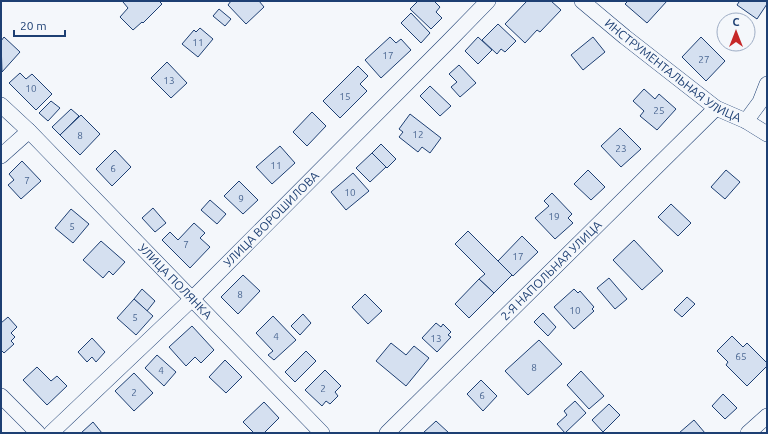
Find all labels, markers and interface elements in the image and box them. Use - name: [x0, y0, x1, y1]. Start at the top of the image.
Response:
- scale bar: [14, 12, 65, 38]
- north arrow: [716, 12, 756, 52]
- street label: ИНСТРУМЕНТАЛЬНАЯ УЛИЦА: [602, 14, 746, 124]
- text: 20 m: [20, 19, 47, 32]
- house number: 11: [192, 37, 204, 48]
- house number: 17: [382, 50, 394, 61]
- house number: 27: [698, 54, 710, 65]
- house number: 13: [163, 75, 175, 86]
- house number: 10: [25, 83, 37, 94]
- house number: 15: [339, 91, 351, 102]
- house number: 25: [653, 105, 665, 116]
- house number: 12: [412, 129, 424, 140]
- house number: 8: [77, 130, 83, 141]
- house number: 23: [615, 143, 627, 154]
- house number: 11: [270, 160, 282, 171]
- house number: 6: [110, 163, 116, 174]
- street label: УЛИЦА ВОРОШИЛОВА: [221, 168, 321, 269]
- house number: 7: [24, 175, 30, 186]
- house number: 10: [344, 187, 356, 198]
- house number: 9: [238, 193, 244, 204]
- house number: 19: [548, 211, 560, 222]
- street label: 2-Я НАПОЛЬНАЯ УЛИЦА: [498, 218, 604, 323]
- house number: 5: [69, 221, 75, 232]
- house number: 7: [183, 239, 189, 250]
- street label: УЛИЦА ПОЛЯНКА: [136, 241, 215, 322]
- house number: 17: [512, 251, 524, 262]
- house number: 8: [237, 289, 243, 300]
- house number: 10: [569, 305, 581, 316]
- house number: 5: [132, 312, 138, 323]
- house number: 4: [273, 331, 279, 342]
- house number: 13: [430, 333, 442, 344]
- house number: 65: [735, 351, 747, 362]
- house number: 8: [531, 362, 537, 373]
- house number: 4: [158, 365, 164, 376]
- house number: 2: [320, 383, 326, 394]
- house number: 2: [131, 387, 137, 398]
- house number: 6: [479, 390, 485, 401]

